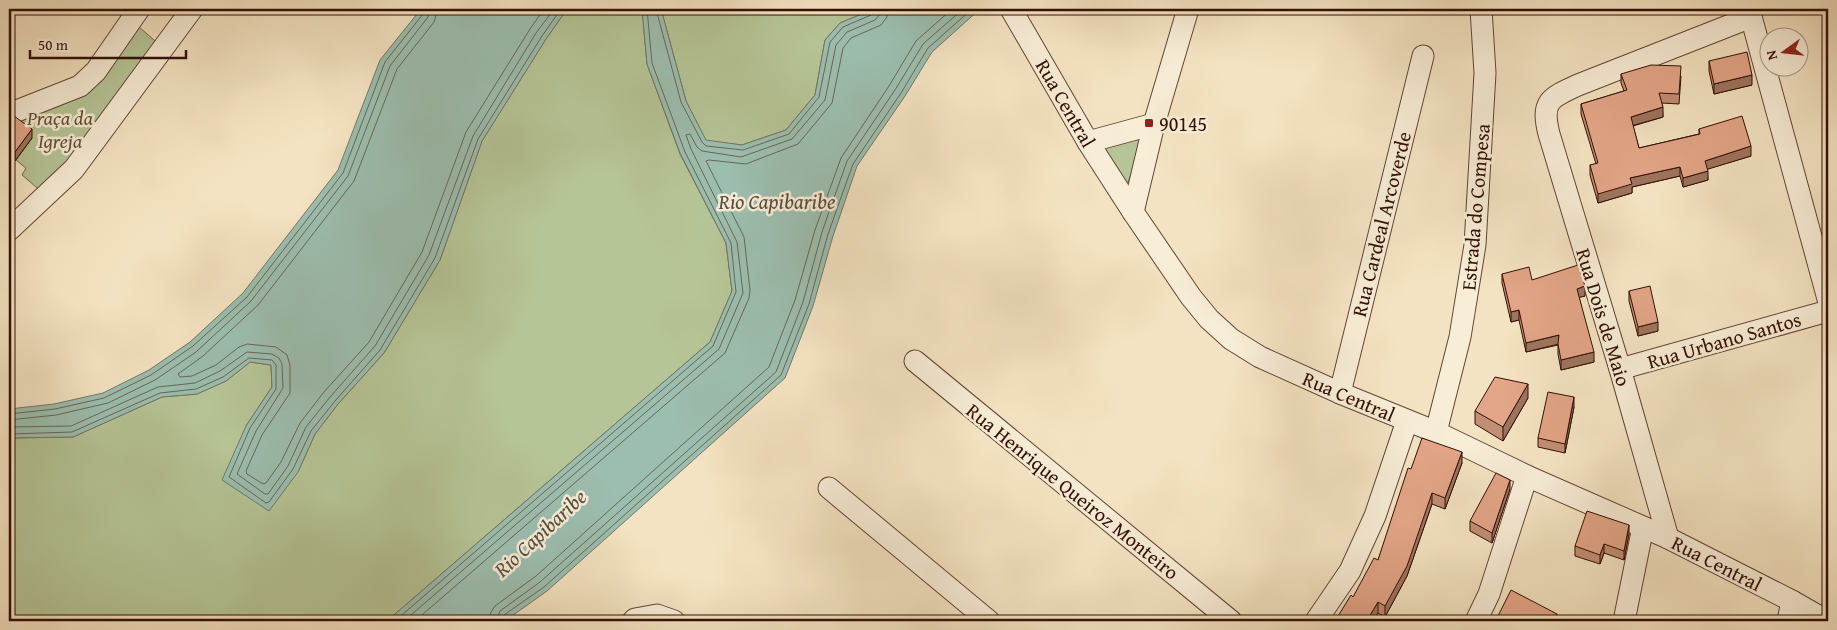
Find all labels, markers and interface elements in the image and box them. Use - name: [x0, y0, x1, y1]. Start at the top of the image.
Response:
- scale bar: [30, 28, 186, 60]
- north arrow: [1760, 28, 1810, 78]
- text: 50 m: [38, 34, 69, 55]
- text: N: [1760, 48, 1782, 62]
- street label: Rua Central: [1029, 53, 1103, 153]
- park label: Praça da Igreja: [26, 103, 94, 155]
- place label: 90145: [1159, 109, 1207, 138]
- marker: 90145: [1143, 117, 1155, 129]
- street label: Estrada do Compesa: [1453, 122, 1497, 292]
- street label: Rua Cardeal Arcoverde: [1344, 128, 1418, 320]
- water label: Rio Capibaribe: [718, 186, 835, 217]
- street label: Rua Dois de Maio: [1569, 245, 1639, 389]
- street label: Rua Urbano Santos: [1644, 304, 1804, 376]
- street label: Rua Central: [1298, 364, 1400, 429]
- street label: Rua Henrique Queiroz Monteiro: [960, 396, 1186, 586]
- water label: Rio Capibaribe: [486, 482, 593, 585]
- street label: Rua Central: [1667, 528, 1768, 598]

